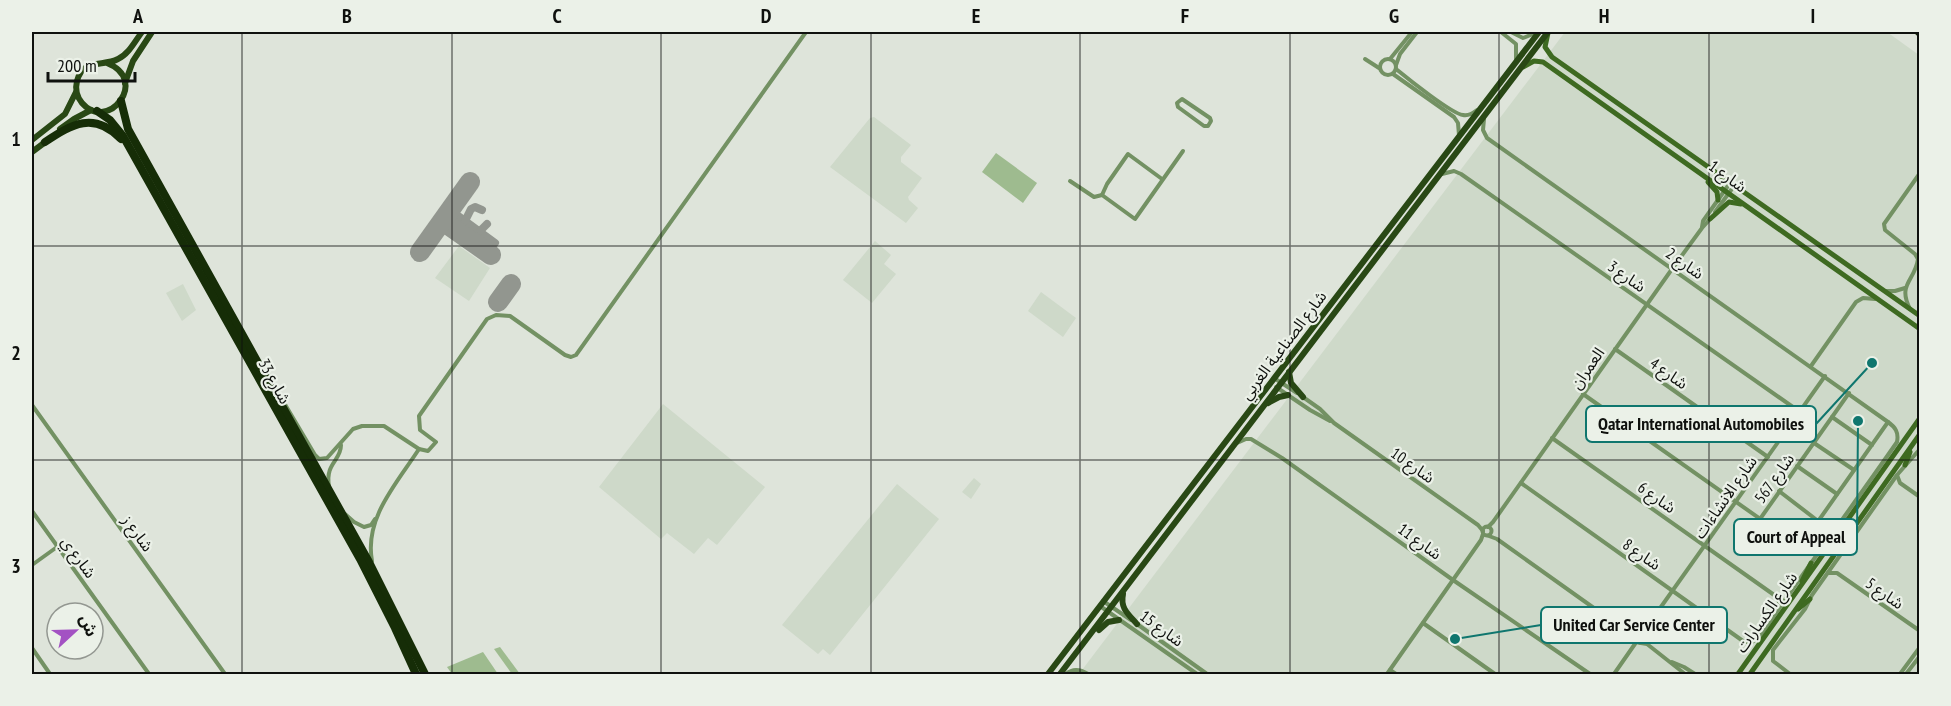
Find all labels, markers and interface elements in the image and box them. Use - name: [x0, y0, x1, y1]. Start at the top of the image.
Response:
- text: A: [132, 3, 144, 29]
- text: B: [342, 3, 352, 29]
- text: C: [552, 3, 562, 29]
- text: D: [761, 3, 772, 29]
- text: E: [972, 3, 980, 29]
- text: F: [1181, 3, 1189, 29]
- text: G: [1389, 3, 1399, 29]
- text: H: [1599, 3, 1609, 29]
- text: I: [1811, 3, 1815, 29]
- scale bar: [48, 45, 135, 83]
- text: 200 m: [57, 54, 97, 77]
- text: 1: [11, 126, 21, 152]
- street label: شارع 1: [1703, 156, 1751, 199]
- street label: شارع 2: [1660, 243, 1708, 286]
- street label: شارع 3: [1602, 256, 1650, 299]
- street label: شارع الصناعية الغربي: [1236, 287, 1333, 405]
- text: 2: [11, 340, 21, 366]
- street label: العمران: [1566, 343, 1608, 393]
- street label: شارع 4: [1644, 353, 1692, 396]
- street label: شارع 33: [252, 355, 296, 409]
- callout: Qatar International Automobiles: [1586, 406, 1816, 442]
- text: Qatar International Automobiles: [1598, 412, 1804, 435]
- street label: شارع 10: [1385, 443, 1439, 490]
- street label: شارع 567: [1750, 449, 1801, 508]
- street label: شارع الانشاءات: [1689, 452, 1763, 544]
- street label: شارع 6: [1632, 477, 1680, 520]
- street label: شارع ز: [115, 510, 158, 557]
- street label: شارع 11: [1393, 519, 1446, 566]
- callout: Court of Appeal: [1734, 519, 1857, 555]
- text: Court of Appeal: [1747, 525, 1846, 548]
- street label: شارع ي: [55, 532, 101, 584]
- street label: شارع 8: [1617, 534, 1665, 577]
- text: 3: [11, 553, 21, 579]
- street label: شارع الكسارات: [1731, 568, 1804, 658]
- street label: شارع 5: [1860, 573, 1908, 616]
- north arrow: [45, 601, 105, 661]
- street label: شارع 15: [1135, 606, 1188, 653]
- callout: United Car Service Center: [1541, 607, 1727, 643]
- text: ش: [76, 611, 102, 639]
- text: United Car Service Center: [1553, 613, 1715, 636]

